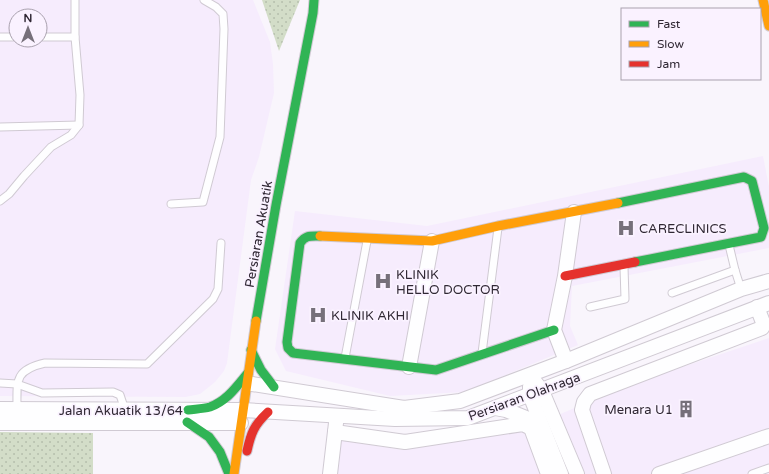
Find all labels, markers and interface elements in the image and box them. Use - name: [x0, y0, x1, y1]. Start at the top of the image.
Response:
- north arrow: [8, 8, 48, 48]
- legend: [621, 8, 761, 80]
- text: N: [24, 12, 32, 25]
- text: Fast: [657, 17, 681, 31]
- text: Slow: [657, 37, 684, 51]
- text: Jam: [657, 57, 680, 71]
- street label: Persiaran Akuatik: [242, 179, 276, 289]
- hospital icon: CARECLINICS: [616, 218, 636, 238]
- place label: CARECLINICS: [639, 221, 727, 237]
- place label: KLINIK HELLO DOCTOR: [396, 267, 500, 298]
- hospital icon: KLINIK HELLO DOCTOR: [373, 271, 393, 291]
- hospital icon: KLINIK AKHI: [308, 305, 328, 325]
- place label: KLINIK AKHI: [331, 308, 409, 324]
- street label: Persiaran Olahraga: [466, 369, 582, 425]
- building icon: Menara U1: [676, 399, 696, 419]
- place label: Menara U1: [604, 402, 673, 418]
- street label: Jalan Akuatik 13/64: [59, 403, 183, 419]

